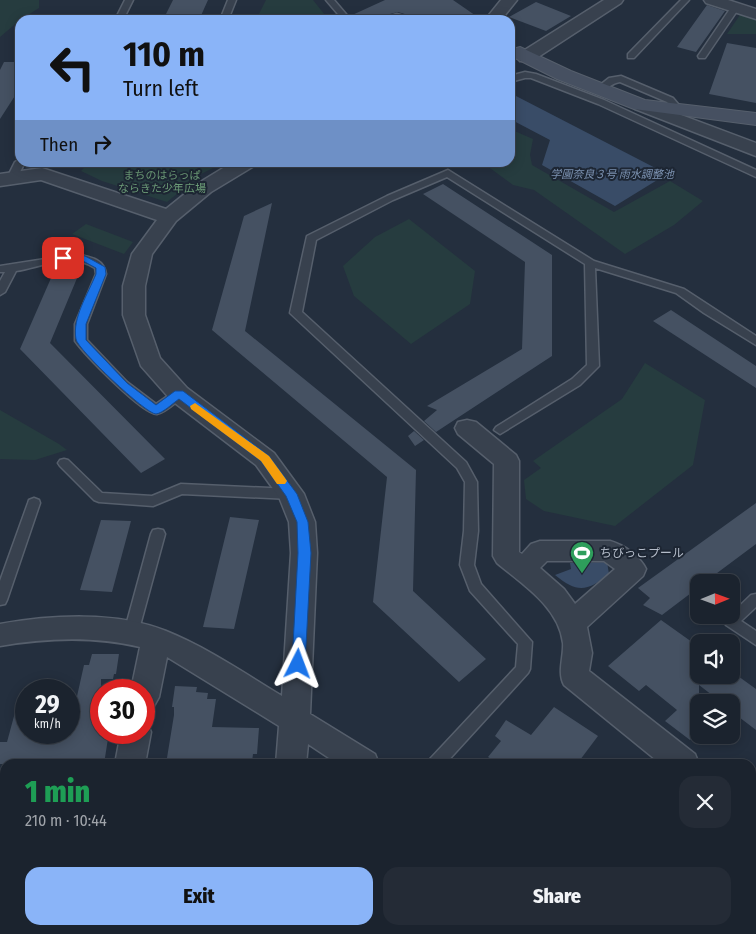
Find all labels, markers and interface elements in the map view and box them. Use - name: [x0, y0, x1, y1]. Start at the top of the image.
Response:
- text: 110 m: [123, 33, 205, 75]
- icon: left: [40, 35, 105, 100]
- text: Turn left: [123, 75, 199, 102]
- icon: right: [88, 130, 116, 158]
- text: Then: [40, 133, 78, 156]
- water label: 学園奈良３号 雨水調整池: [550, 168, 675, 181]
- park label: まちのはらっぱ ならきた少年広場: [118, 169, 206, 195]
- pin: [42, 237, 84, 279]
- icon: arrive: [49, 244, 77, 272]
- sports icon: ちびっこプール: [569, 540, 595, 574]
- place label: ちびっこプール: [600, 546, 684, 560]
- north arrow: [690, 574, 740, 624]
- map controls: [690, 574, 740, 744]
- button: sound: [690, 634, 740, 684]
- position arrow: [271, 637, 323, 689]
- speed limit sign: 30: [90, 679, 155, 744]
- text: 29: [35, 690, 60, 720]
- button: layers: [690, 694, 740, 744]
- text: km/h: [34, 717, 61, 731]
- text: 1 min: [25, 774, 90, 810]
- button: close: [679, 776, 731, 828]
- text: 210 m · 10:44: [25, 811, 107, 830]
- button: Exit: [25, 867, 373, 925]
- button: Share: [383, 867, 731, 925]

